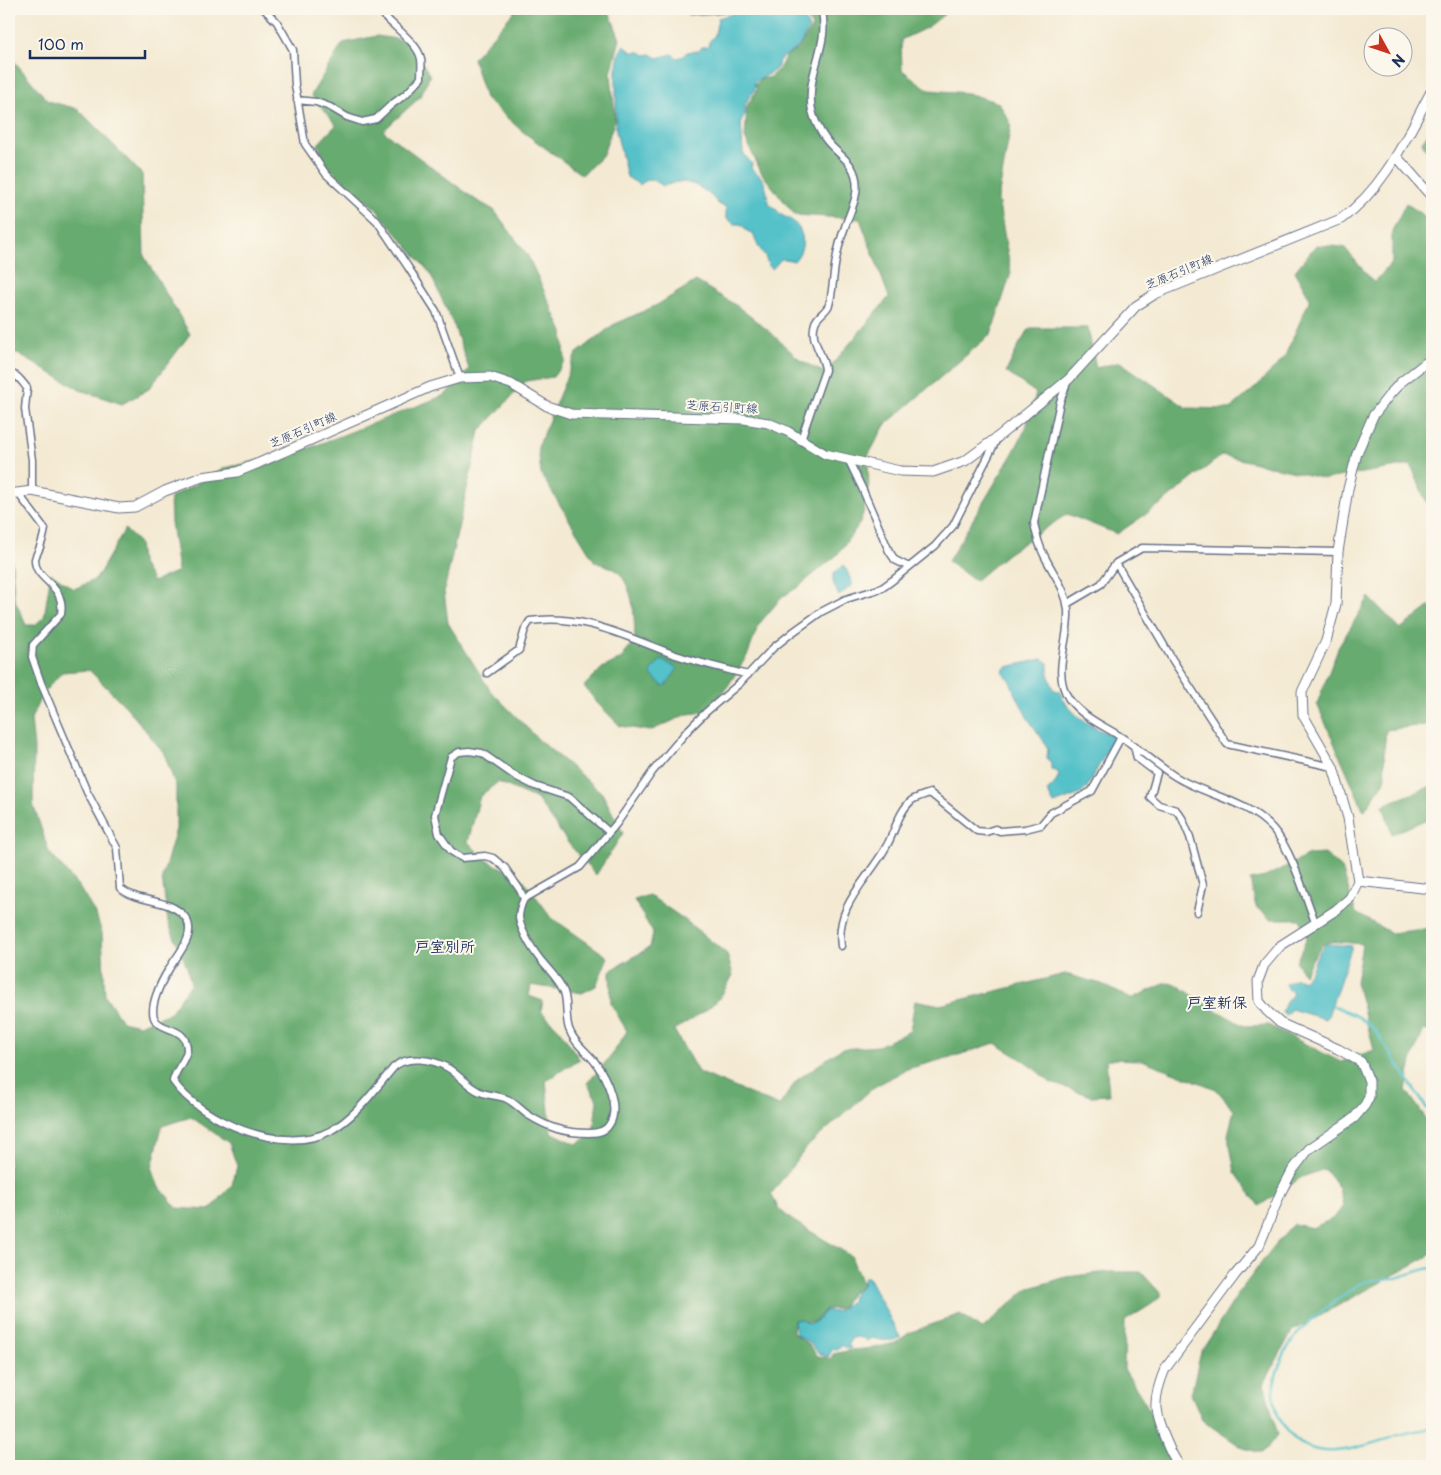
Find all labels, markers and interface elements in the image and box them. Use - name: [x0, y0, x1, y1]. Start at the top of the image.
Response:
- scale bar: [30, 28, 145, 60]
- north arrow: [1364, 28, 1414, 78]
- text: 100 m: [38, 32, 84, 55]
- text: N: [1387, 50, 1410, 72]
- street label: 芝原石引町線: [1142, 249, 1215, 293]
- street label: 芝原石引町線: [686, 395, 758, 417]
- street label: 芝原石引町線: [266, 406, 339, 452]
- district label: 戸室別所: [415, 934, 475, 957]
- district label: 戸室新保: [1187, 990, 1247, 1013]

